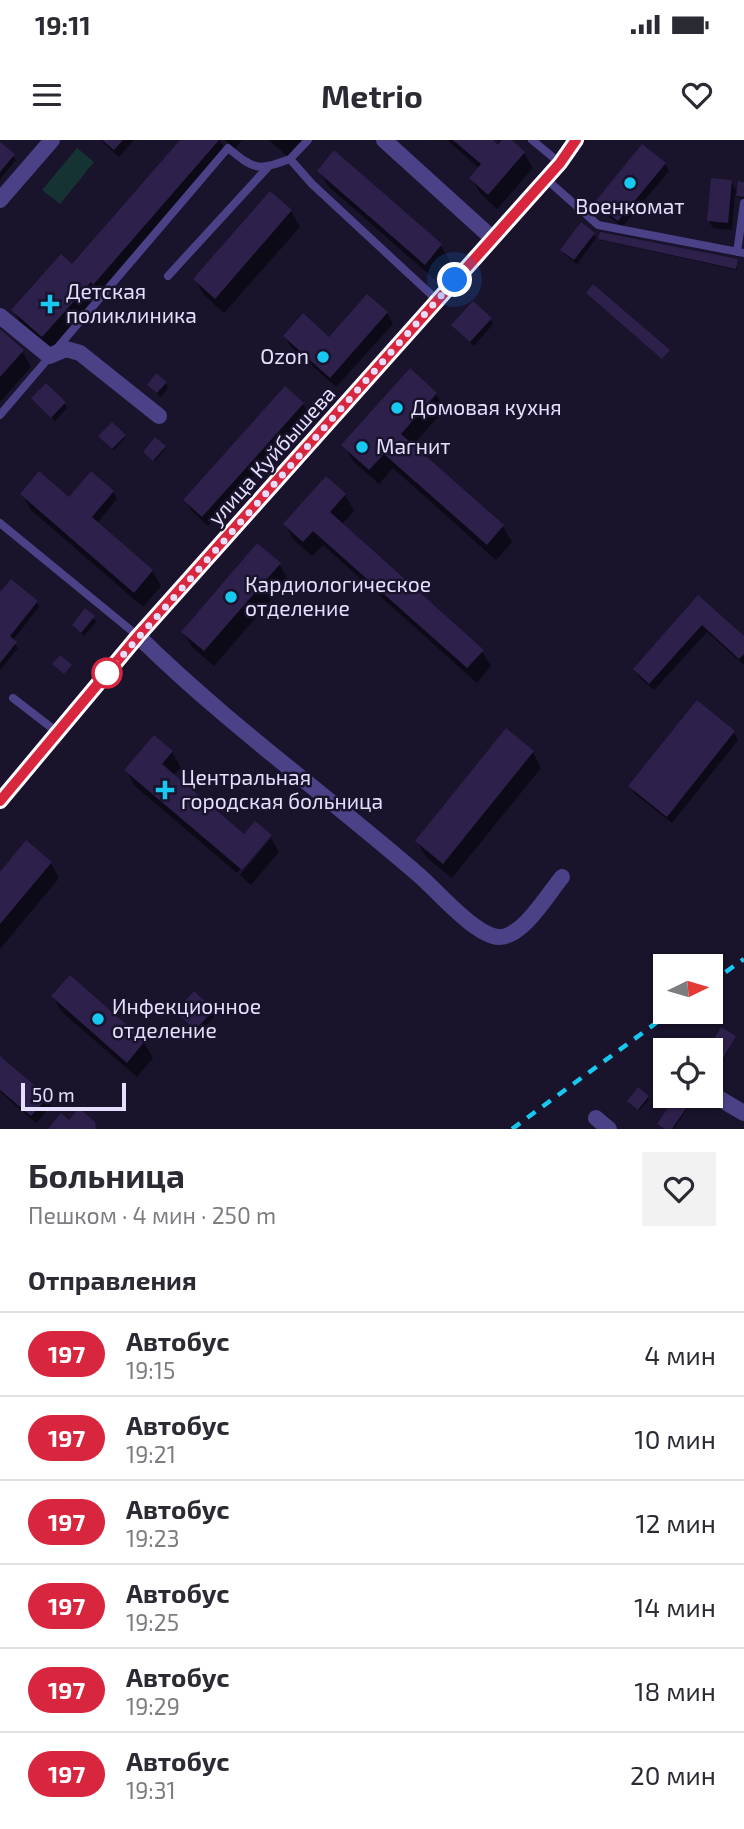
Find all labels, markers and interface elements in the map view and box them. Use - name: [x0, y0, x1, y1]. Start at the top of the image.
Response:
- text: 19:11: [35, 9, 91, 40]
- icon: menu: [28, 76, 66, 114]
- text: Metrio: [321, 76, 423, 114]
- icon: heart: [678, 76, 716, 114]
- marker: Военкомат: [622, 175, 638, 191]
- place label: Военкомат: [575, 193, 685, 218]
- your location: [437, 262, 472, 297]
- place label: Детская поликлиника: [66, 278, 197, 327]
- marker: Детская поликлиника: [40, 294, 60, 314]
- place label: Ozon: [260, 343, 309, 368]
- marker: Ozon: [315, 349, 331, 365]
- street label: улица Куйбышева: [202, 381, 340, 530]
- place label: Домовая кухня: [411, 394, 562, 420]
- marker: Домовая кухня: [389, 400, 405, 416]
- place label: Магнит: [376, 433, 451, 458]
- marker: Магнит: [354, 439, 370, 455]
- place label: Кардиологическое отделение: [245, 571, 431, 620]
- marker: Кардиологическое отделение: [223, 589, 239, 605]
- unlabelled marker: [92, 658, 122, 688]
- place label: Центральная городская больница: [181, 764, 383, 813]
- marker: Центральная городская больница: [155, 780, 175, 800]
- north arrow: [653, 954, 723, 1024]
- map controls: [653, 954, 723, 1108]
- place label: Инфекционное отделение: [112, 993, 261, 1042]
- marker: Инфекционное отделение: [90, 1011, 106, 1027]
- button: locate: [653, 1038, 723, 1108]
- scale bar: [21, 1080, 126, 1112]
- text: 50 m: [32, 1083, 75, 1106]
- button: heart: [642, 1152, 716, 1226]
- text: Больница: [28, 1155, 185, 1195]
- text: Пешком · 4 мин · 250 m: [28, 1201, 276, 1229]
- text: Отправления: [28, 1264, 197, 1295]
- text: Автобус: [126, 1325, 229, 1356]
- text: 197: [48, 1339, 85, 1368]
- text: 4 мин: [644, 1339, 716, 1370]
- text: 19:15: [126, 1356, 175, 1384]
- text: Автобус: [126, 1409, 229, 1440]
- text: 197: [48, 1423, 85, 1452]
- text: 10 мин: [634, 1423, 716, 1454]
- text: 19:21: [126, 1440, 176, 1468]
- text: Автобус: [126, 1493, 229, 1524]
- text: 197: [48, 1507, 85, 1536]
- text: 12 мин: [635, 1507, 716, 1538]
- text: 19:23: [126, 1524, 179, 1552]
- text: Автобус: [126, 1577, 229, 1608]
- text: 197: [48, 1591, 85, 1620]
- text: 14 мин: [634, 1591, 716, 1622]
- text: 19:25: [126, 1608, 179, 1636]
- text: Автобус: [126, 1661, 229, 1692]
- text: 197: [48, 1675, 85, 1704]
- text: 18 мин: [634, 1675, 716, 1706]
- text: 19:29: [126, 1692, 180, 1720]
- text: Автобус: [126, 1745, 229, 1776]
- text: 197: [48, 1759, 85, 1788]
- text: 20 мин: [630, 1759, 716, 1790]
- text: 19:31: [126, 1776, 176, 1804]

